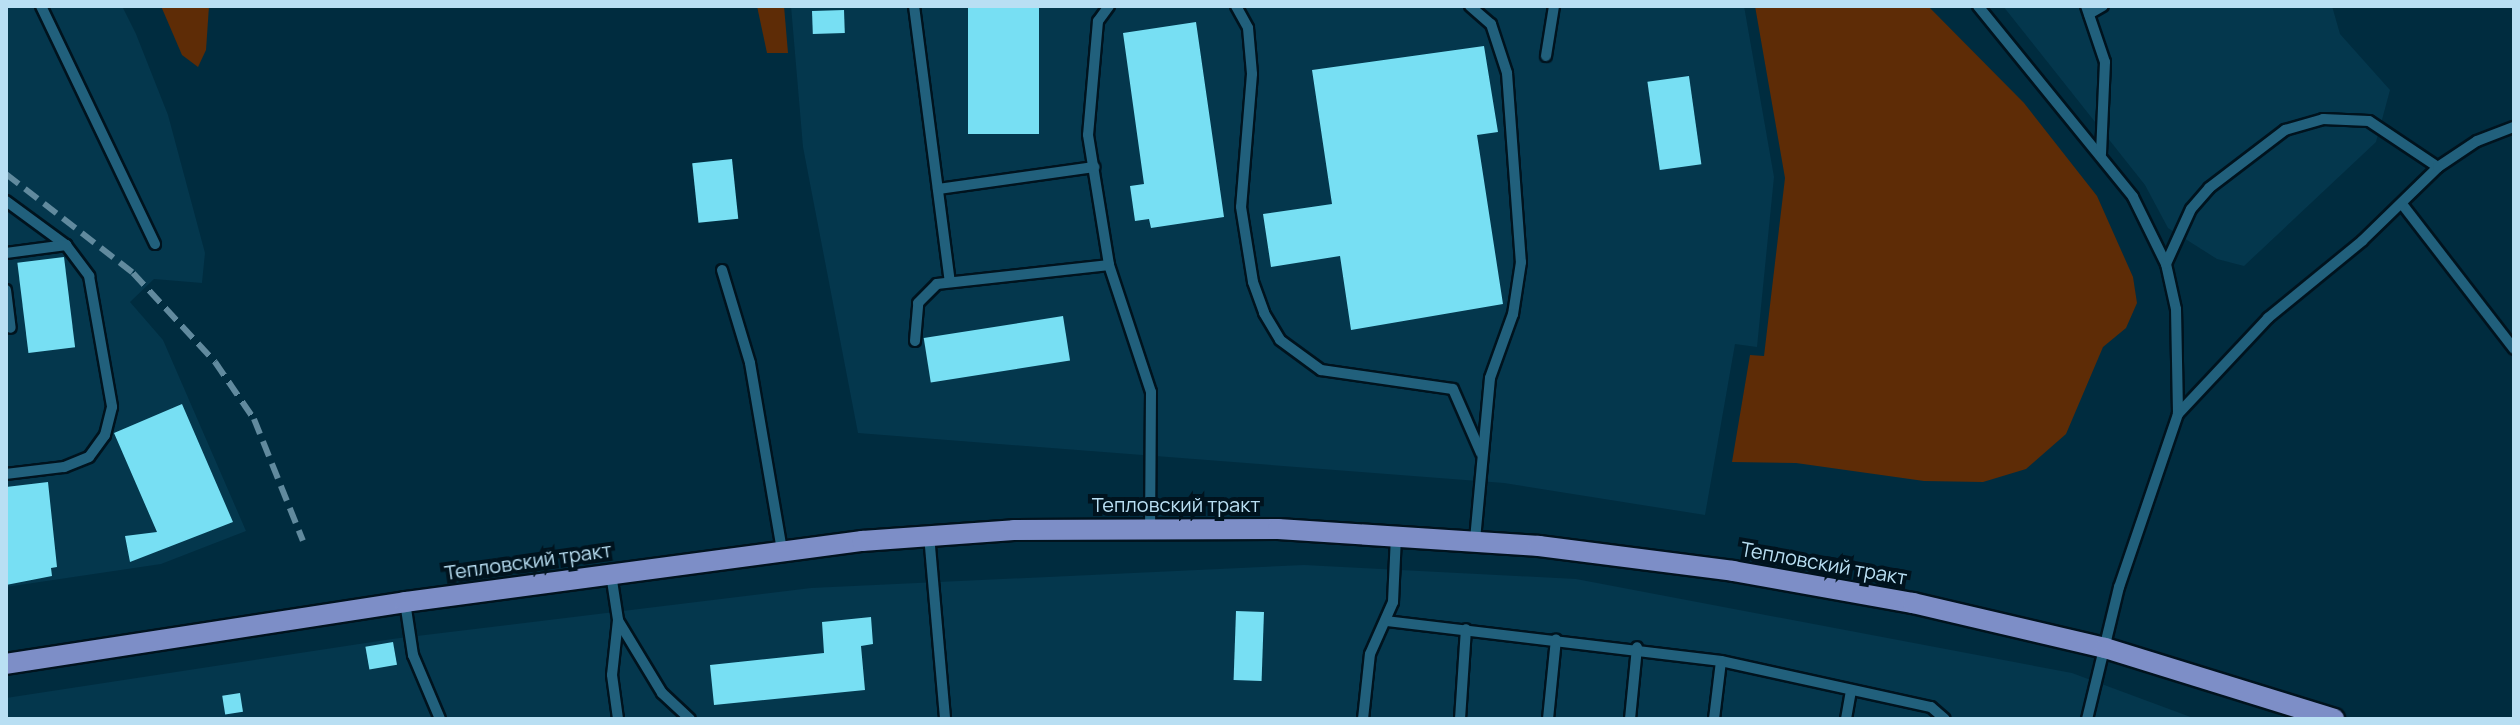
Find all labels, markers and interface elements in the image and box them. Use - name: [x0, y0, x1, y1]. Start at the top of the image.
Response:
- street label: Тепловский тракт: [1092, 492, 1260, 516]
- street label: Тепловский тракт: [443, 537, 613, 585]
- street label: Тепловский тракт: [1739, 537, 1909, 589]

